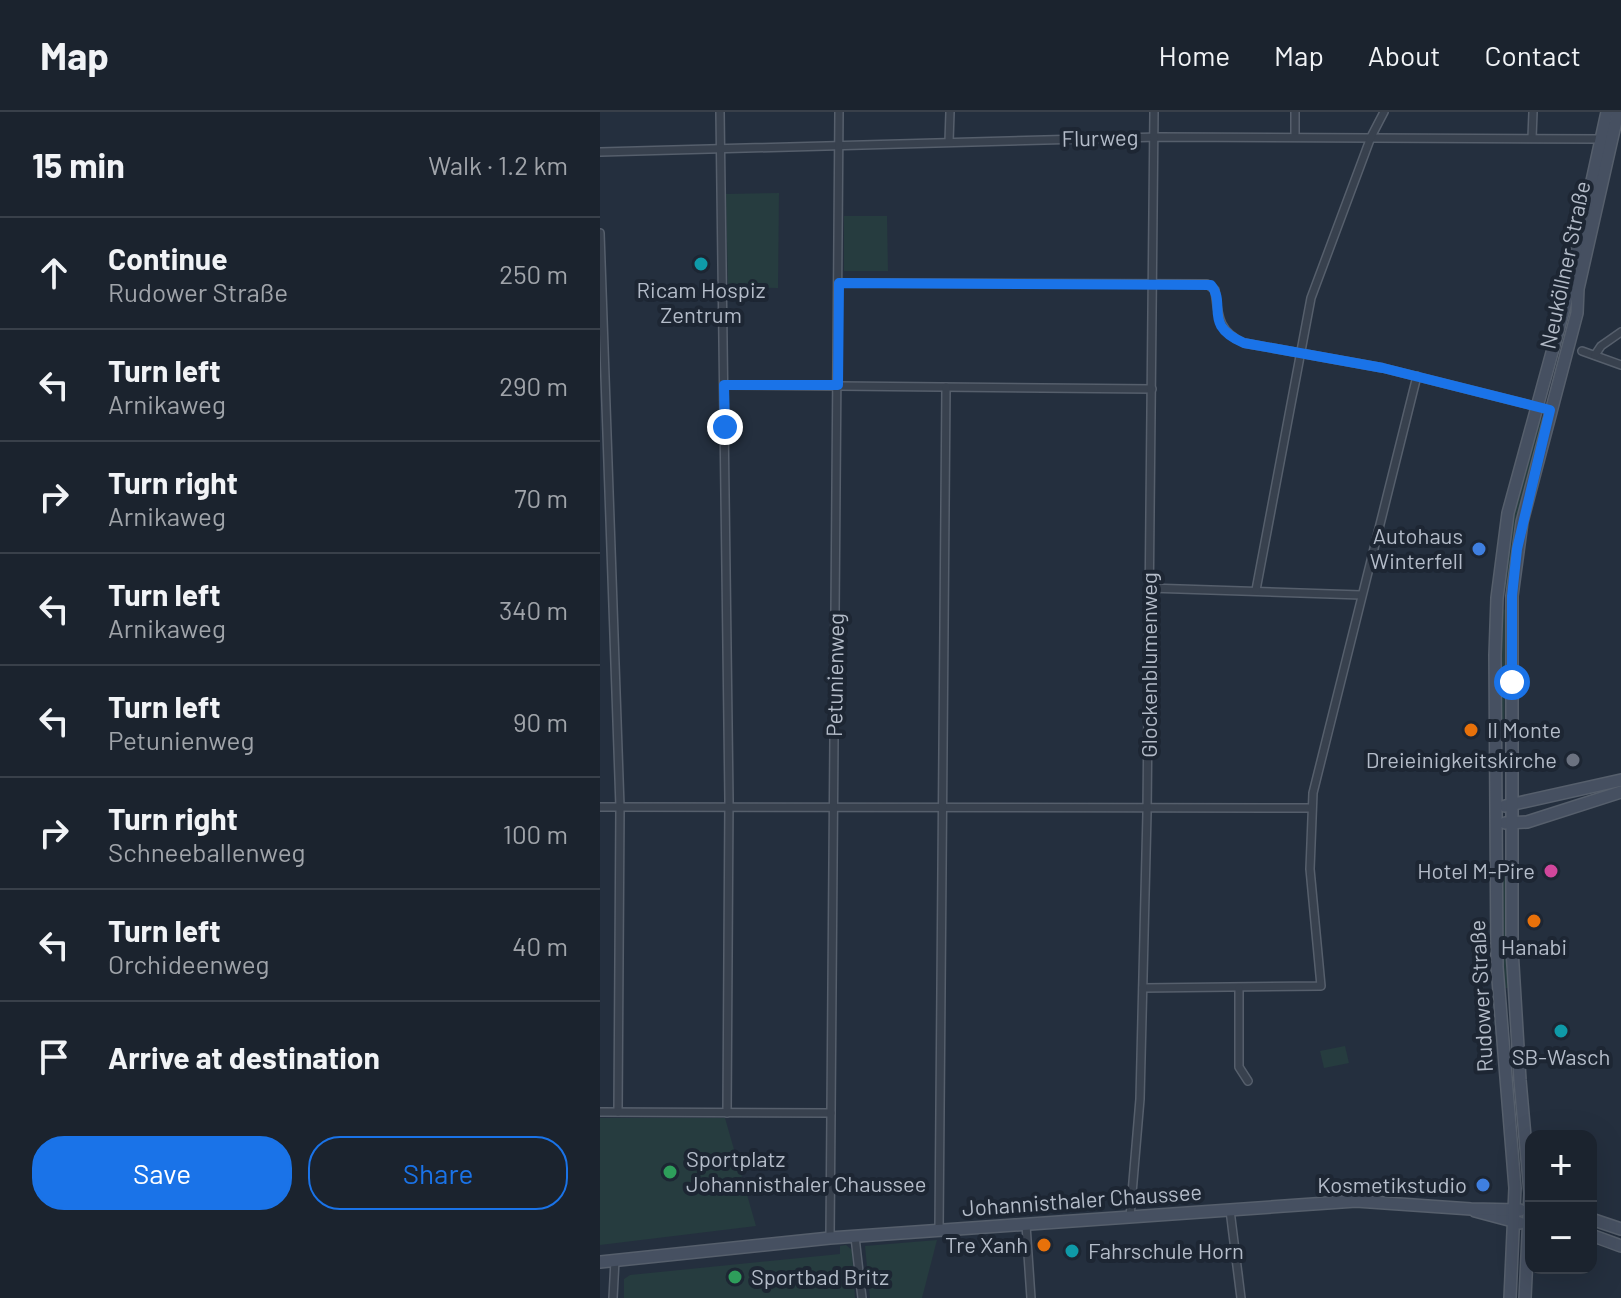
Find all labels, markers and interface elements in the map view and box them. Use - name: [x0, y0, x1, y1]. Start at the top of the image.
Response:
- text: Map: [40, 32, 109, 78]
- text: Home: [1159, 38, 1230, 72]
- text: Map: [1274, 38, 1324, 72]
- text: About: [1368, 38, 1440, 72]
- text: Contact: [1484, 38, 1581, 72]
- street label: Flurweg: [1061, 123, 1139, 151]
- text: 15 min: [32, 144, 125, 185]
- text: Walk · 1.2 km: [428, 149, 568, 180]
- street label: Neuköllner Straße: [1534, 179, 1594, 351]
- text: Continue: [108, 240, 228, 276]
- icon: ahead: [32, 251, 76, 295]
- marker: Ricam Hospiz Zentrum: [692, 255, 710, 273]
- text: 250 m: [499, 258, 568, 289]
- text: Rudower Straße: [108, 276, 288, 307]
- place label: Ricam Hospiz Zentrum: [637, 276, 765, 327]
- text: Turn left: [108, 352, 221, 388]
- icon: left: [32, 363, 76, 407]
- text: 290 m: [499, 370, 568, 401]
- text: Arnikaweg: [108, 388, 226, 419]
- route end: [707, 409, 743, 445]
- text: Turn right: [108, 464, 238, 500]
- icon: right: [32, 475, 76, 519]
- text: 70 m: [514, 482, 568, 513]
- text: Arnikaweg: [108, 500, 226, 531]
- place label: Autohaus Winterfell: [1370, 522, 1463, 573]
- marker: Autohaus Winterfell: [1470, 540, 1488, 558]
- street label: Glockenblumenweg: [1135, 572, 1161, 758]
- text: Turn left: [108, 576, 221, 612]
- icon: left: [32, 587, 76, 631]
- text: 340 m: [499, 594, 568, 625]
- text: Arnikaweg: [108, 612, 226, 643]
- street label: Petunienweg: [820, 613, 848, 737]
- route start: [1494, 664, 1530, 700]
- text: Turn left: [108, 688, 221, 724]
- icon: left: [32, 699, 76, 743]
- text: 90 m: [513, 706, 568, 737]
- place label: Il Monte: [1487, 716, 1561, 742]
- marker: Il Monte: [1462, 721, 1480, 739]
- text: Petunienweg: [108, 724, 254, 755]
- place label: Dreieinigkeitskirche: [1366, 746, 1557, 772]
- marker: Dreieinigkeitskirche: [1564, 751, 1582, 769]
- text: Turn right: [108, 800, 238, 836]
- icon: right: [32, 811, 76, 855]
- text: 100 m: [503, 818, 568, 849]
- text: Schneeballenweg: [108, 836, 305, 867]
- place label: Hotel M-Pire: [1417, 857, 1535, 883]
- marker: Hotel M-Pire: [1542, 862, 1560, 880]
- text: Turn left: [108, 912, 221, 948]
- marker: Hanabi: [1525, 912, 1543, 930]
- street label: Rudower Straße: [1463, 919, 1497, 1073]
- icon: left: [32, 923, 76, 967]
- text: 40 m: [512, 930, 568, 961]
- place label: Hanabi: [1501, 933, 1567, 959]
- text: Orchideenweg: [108, 948, 269, 979]
- marker: SB-Wasch: [1552, 1022, 1570, 1040]
- icon: arrive: [32, 1035, 76, 1079]
- text: Arrive at destination: [108, 1039, 380, 1075]
- place label: SB-Wasch: [1512, 1043, 1610, 1069]
- map controls: [1525, 1130, 1597, 1274]
- button: +: [1525, 1130, 1597, 1202]
- button: Save: [32, 1136, 292, 1210]
- button: Share: [308, 1136, 568, 1210]
- place label: Sportplatz Johannisthaler Chaussee: [686, 1145, 927, 1196]
- marker: Sportplatz Johannisthaler Chaussee: [661, 1163, 679, 1181]
- place label: Kosmetikstudio: [1317, 1171, 1467, 1197]
- marker: Kosmetikstudio: [1474, 1176, 1492, 1194]
- street label: Johannisthaler Chaussee: [961, 1178, 1203, 1220]
- button: −: [1525, 1202, 1597, 1274]
- place label: Tre Xanh: [945, 1231, 1028, 1257]
- marker: Tre Xanh: [1035, 1236, 1053, 1254]
- place label: Fahrschule Horn: [1088, 1237, 1244, 1263]
- marker: Fahrschule Horn: [1063, 1242, 1081, 1260]
- place label: Sportbad Britz: [751, 1263, 889, 1289]
- marker: Sportbad Britz: [726, 1268, 744, 1286]

